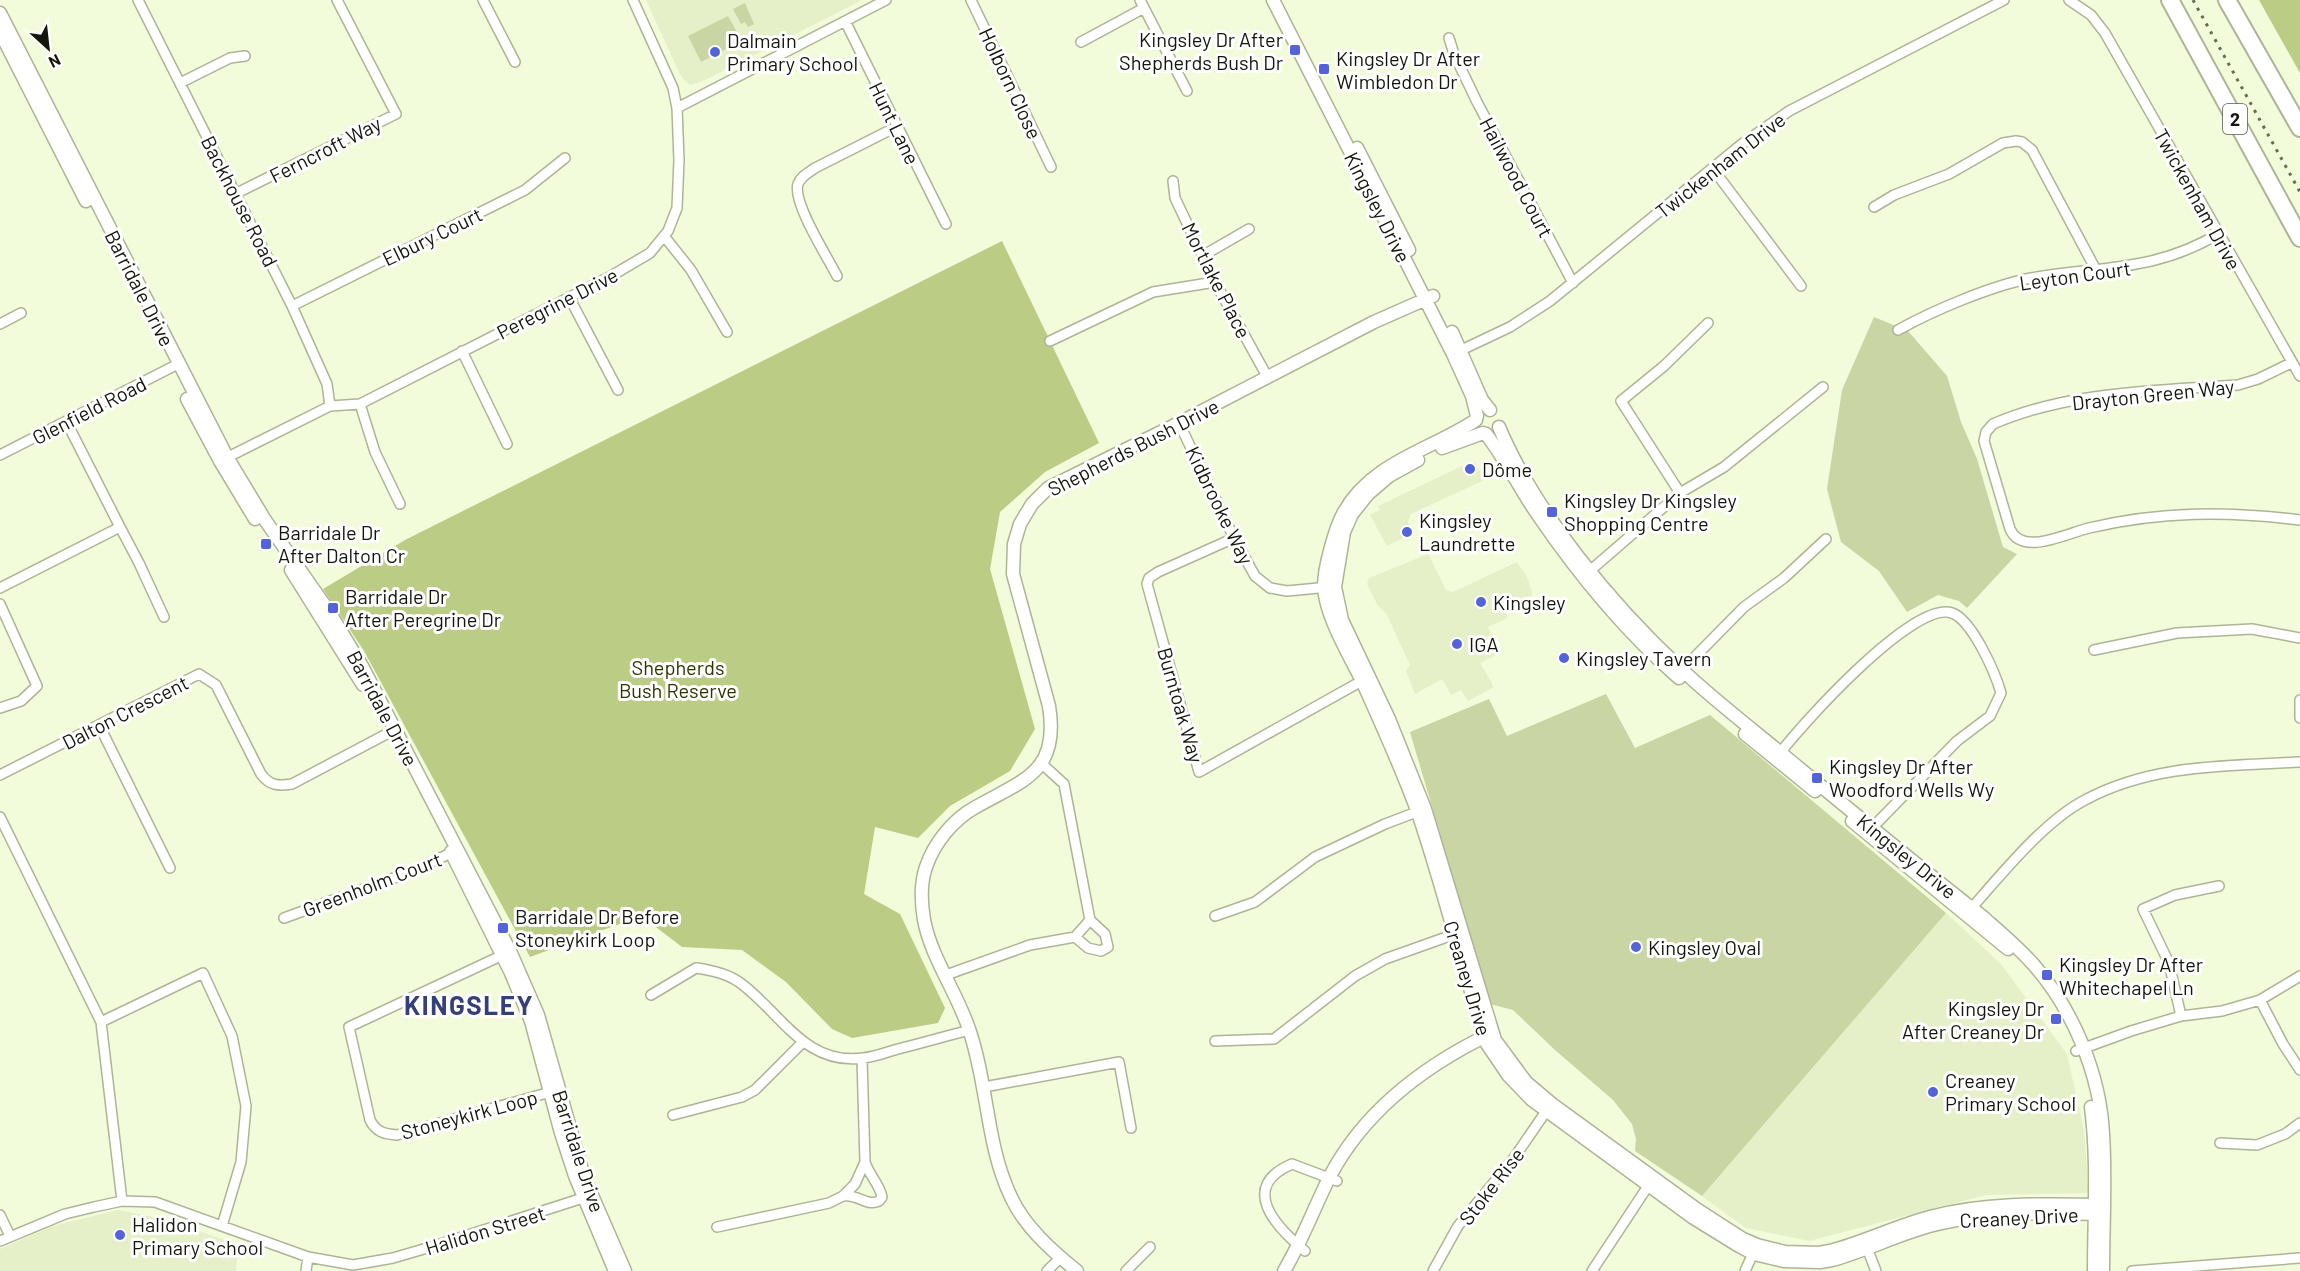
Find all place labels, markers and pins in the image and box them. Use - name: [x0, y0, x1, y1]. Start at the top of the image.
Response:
- place label: Kingsley Dr After Shepherds Bush Dr: [1119, 27, 1283, 74]
- place label: Dalmain Primary School: [727, 28, 858, 75]
- marker: Kingsley Dr After Shepherds Bush Dr: [1288, 43, 1302, 57]
- marker: Dalmain Primary School: [708, 45, 722, 59]
- place label: Kingsley Dr After Wimbledon Dr: [1336, 46, 1480, 93]
- marker: Kingsley Dr After Wimbledon Dr: [1317, 62, 1331, 76]
- place label: Dôme: [1482, 457, 1532, 481]
- marker: Dôme: [1463, 462, 1477, 476]
- place label: Kingsley Dr Kingsley Shopping Centre: [1564, 488, 1737, 535]
- marker: Kingsley Dr Kingsley Shopping Centre: [1545, 505, 1559, 519]
- place label: Kingsley Laundrette: [1419, 508, 1515, 555]
- place label: Barridale Dr After Dalton Cr: [278, 520, 405, 567]
- marker: Kingsley Laundrette: [1400, 525, 1414, 539]
- marker: Barridale Dr After Dalton Cr: [259, 537, 273, 551]
- place label: Barridale Dr After Peregrine Dr: [345, 584, 501, 631]
- place label: Kingsley: [1493, 590, 1566, 614]
- marker: Kingsley: [1474, 595, 1488, 609]
- marker: Barridale Dr After Peregrine Dr: [326, 601, 340, 615]
- place label: IGA: [1469, 632, 1499, 656]
- marker: IGA: [1450, 637, 1464, 651]
- place label: Kingsley Tavern: [1576, 646, 1712, 670]
- marker: Kingsley Tavern: [1557, 651, 1571, 665]
- place label: Kingsley Dr After Woodford Wells Wy: [1829, 754, 1994, 801]
- marker: Kingsley Dr After Woodford Wells Wy: [1810, 771, 1824, 785]
- place label: Barridale Dr Before Stoneykirk Loop: [515, 904, 679, 951]
- marker: Barridale Dr Before Stoneykirk Loop: [496, 921, 510, 935]
- place label: Kingsley Oval: [1648, 935, 1761, 959]
- marker: Kingsley Oval: [1629, 940, 1643, 954]
- place label: Kingsley Dr After Whitechapel Ln: [2059, 952, 2203, 999]
- marker: Kingsley Dr After Whitechapel Ln: [2040, 968, 2054, 982]
- place label: Kingsley Dr After Creaney Dr: [1902, 996, 2044, 1043]
- marker: Kingsley Dr After Creaney Dr: [2049, 1012, 2063, 1026]
- place label: Creaney Primary School: [1945, 1068, 2076, 1115]
- marker: Creaney Primary School: [1926, 1085, 1940, 1099]
- place label: Halidon Primary School: [132, 1212, 263, 1259]
- marker: Halidon Primary School: [113, 1228, 127, 1242]

